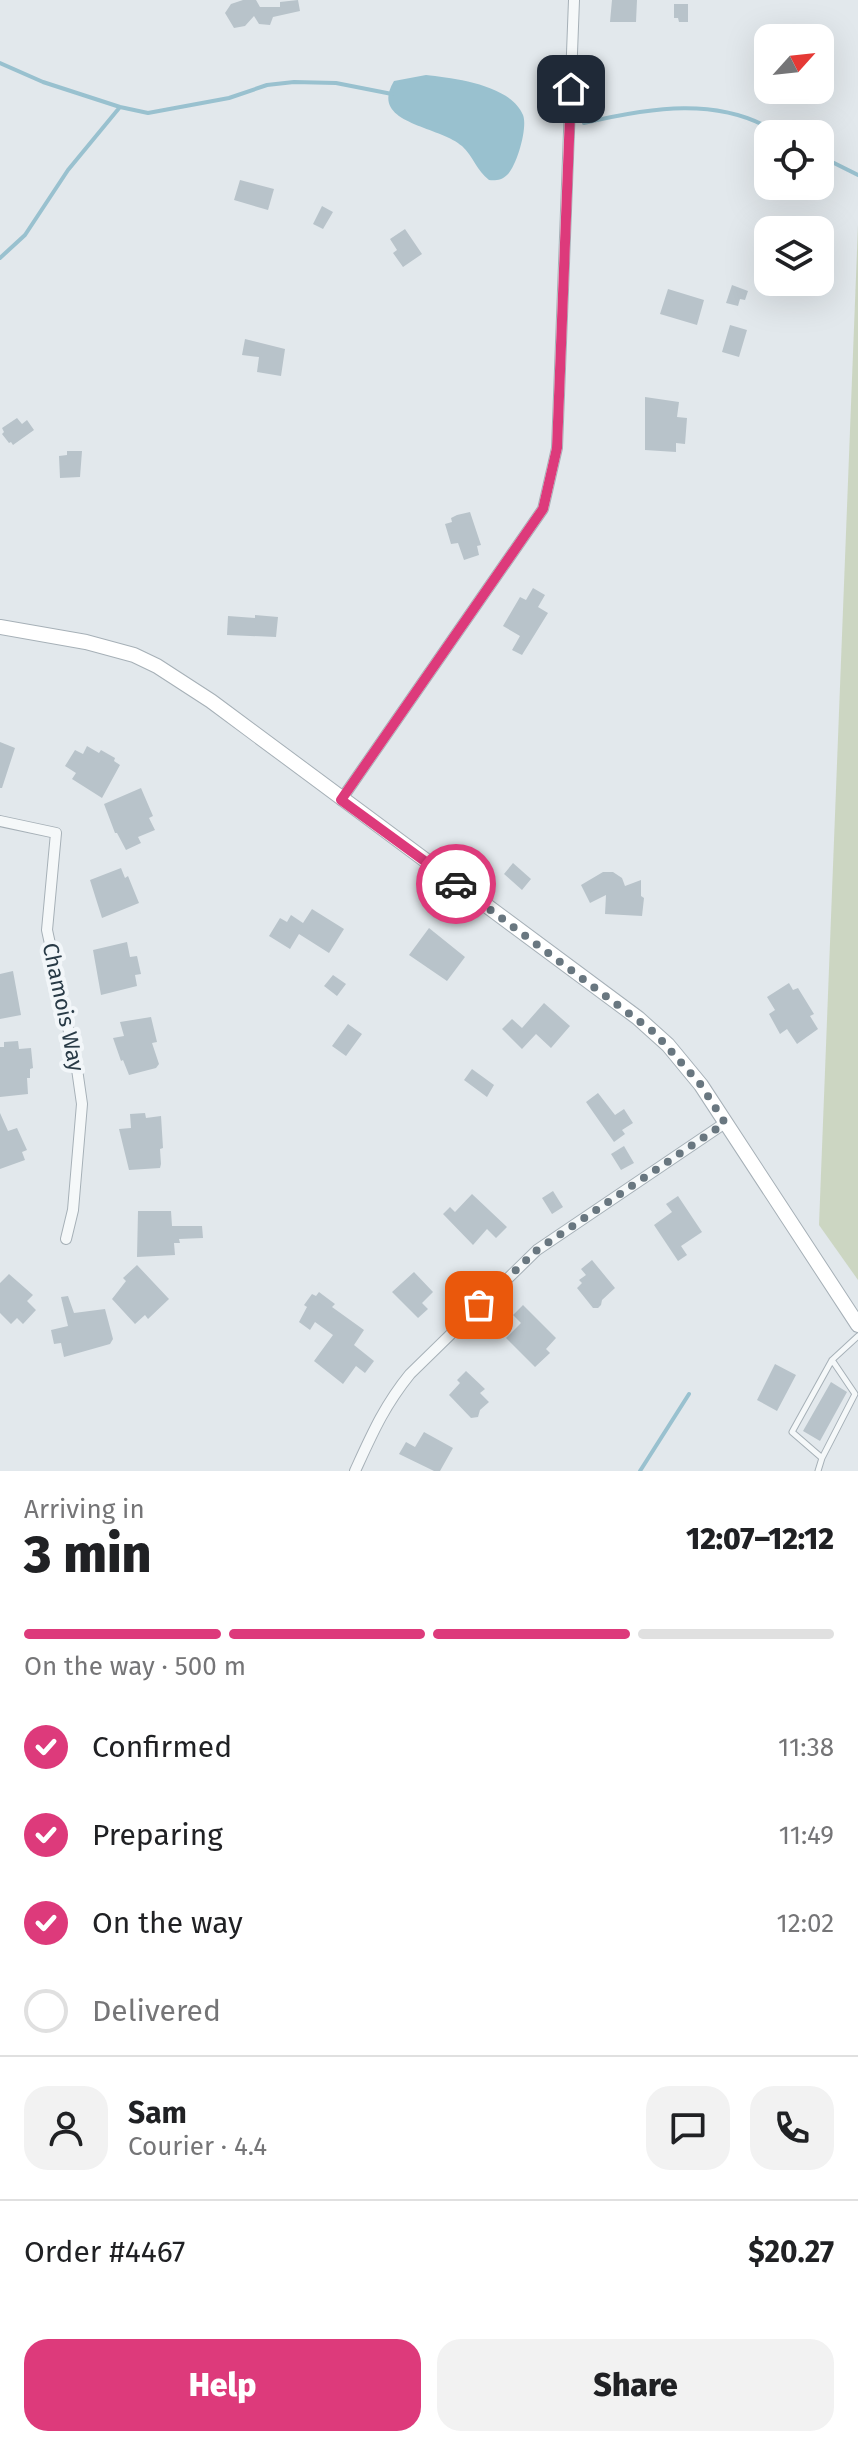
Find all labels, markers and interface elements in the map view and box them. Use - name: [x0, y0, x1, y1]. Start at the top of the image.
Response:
- north arrow: [754, 24, 834, 104]
- map controls: [754, 24, 834, 296]
- pin: [537, 55, 605, 123]
- icon: home: [549, 67, 593, 111]
- button: locate: [754, 120, 834, 200]
- button: layers: [754, 216, 834, 296]
- courier: [416, 844, 496, 924]
- icon: car: [434, 862, 478, 906]
- street label: Chamois Way: [37, 940, 90, 1074]
- pin: [445, 1271, 513, 1339]
- icon: bag: [457, 1283, 501, 1327]
- text: Arriving in: [24, 1494, 145, 1525]
- text: 12:07–12:12: [686, 1521, 834, 1557]
- text: 3 min: [24, 1523, 152, 1586]
- text: On the way · 500 m: [24, 1651, 246, 1682]
- icon: check: [24, 1725, 68, 1769]
- text: Confirmed: [92, 1729, 232, 1765]
- text: 11:38: [778, 1732, 834, 1763]
- icon: check: [24, 1813, 68, 1857]
- text: Preparing: [92, 1817, 223, 1853]
- text: 11:49: [779, 1820, 834, 1851]
- icon: check: [24, 1901, 68, 1945]
- text: On the way: [92, 1905, 243, 1941]
- text: 12:02: [777, 1908, 834, 1939]
- text: Delivered: [92, 1993, 221, 2029]
- button: person: [24, 2086, 108, 2170]
- button: chat: [646, 2086, 730, 2170]
- button: phone: [750, 2086, 834, 2170]
- text: Sam: [128, 2095, 187, 2131]
- text: Courier · 4.4: [128, 2131, 267, 2162]
- text: Order #4467: [24, 2234, 185, 2270]
- text: $20.27: [748, 2234, 834, 2270]
- button: Help: [24, 2339, 421, 2431]
- button: Share: [437, 2339, 834, 2431]

